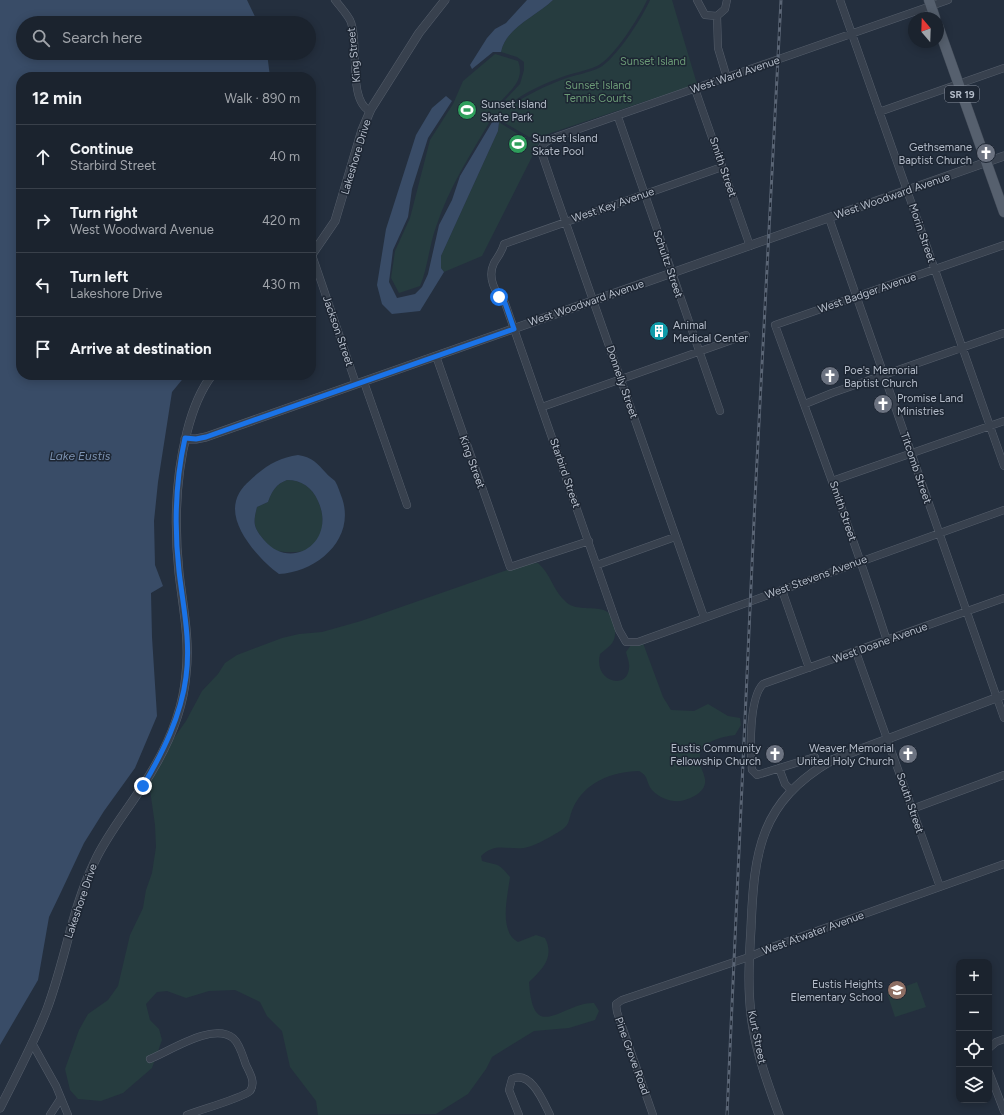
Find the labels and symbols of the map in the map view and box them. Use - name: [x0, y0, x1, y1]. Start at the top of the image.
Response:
- north arrow: [908, 12, 944, 48]
- street label: King Street: [345, 27, 363, 83]
- street label: West Ward Avenue: [688, 54, 782, 96]
- park label: Sunset Island: [620, 55, 686, 68]
- park label: Sunset Island Tennis Courts: [564, 79, 632, 105]
- road number: SR 19: [945, 86, 979, 102]
- place label: Sunset Island Skate Park: [481, 98, 547, 124]
- sports icon: Sunset Island Skate Park: [456, 99, 478, 121]
- street label: Lakeshore Drive: [338, 118, 374, 196]
- place label: Sunset Island Skate Pool: [532, 132, 598, 158]
- sports icon: Sunset Island Skate Pool: [507, 133, 529, 155]
- street label: Smith Street: [707, 135, 739, 199]
- place label: Gethsemane Baptist Church: [898, 141, 972, 167]
- church icon: Gethsemane Baptist Church: [975, 142, 997, 164]
- street label: West Woodward Avenue: [832, 170, 952, 222]
- street label: West Key Avenue: [570, 185, 656, 225]
- street label: Morin Street: [906, 202, 938, 264]
- street label: Schultz Street: [650, 229, 686, 299]
- street label: West Badger Avenue: [816, 270, 918, 316]
- street label: West Woodward Avenue: [526, 277, 646, 329]
- route start: [490, 288, 508, 306]
- street label: Jackson Street: [320, 294, 356, 368]
- place label: Animal Medical Center: [673, 319, 748, 345]
- building icon: Animal Medical Center: [648, 320, 670, 342]
- street label: Donnelly Street: [603, 344, 641, 420]
- place label: Poe's Memorial Baptist Church: [844, 364, 918, 390]
- church icon: Poe's Memorial Baptist Church: [819, 365, 841, 387]
- place label: Promise Land Ministries: [897, 392, 963, 418]
- church icon: Promise Land Ministries: [872, 393, 894, 415]
- street label: Titcomb Street: [898, 431, 934, 505]
- street label: King Street: [456, 434, 488, 490]
- street label: Starbird Street: [547, 436, 583, 510]
- water label: Lake Eustis: [49, 449, 111, 463]
- street label: Smith Street: [827, 479, 859, 543]
- street label: West Stevens Avenue: [763, 552, 869, 602]
- street label: West Doane Avenue: [831, 620, 929, 666]
- place label: Eustis Community Fellowship Church: [670, 742, 761, 768]
- place label: Weaver Memorial United Holy Church: [797, 742, 894, 768]
- church icon: Eustis Community Fellowship Church: [764, 743, 786, 765]
- church icon: Weaver Memorial United Holy Church: [897, 743, 919, 765]
- street label: South Street: [894, 771, 926, 835]
- route end: [134, 777, 152, 795]
- street label: Lakeshore Drive: [62, 862, 100, 940]
- street label: West Atwater Avenue: [760, 908, 866, 958]
- place label: Eustis Heights Elementary School: [791, 978, 883, 1004]
- school or university icon: Eustis Heights Elementary School: [886, 979, 908, 1001]
- street label: Kurt Street: [745, 1009, 769, 1065]
- street label: Pine Grove Road: [612, 1015, 652, 1097]

